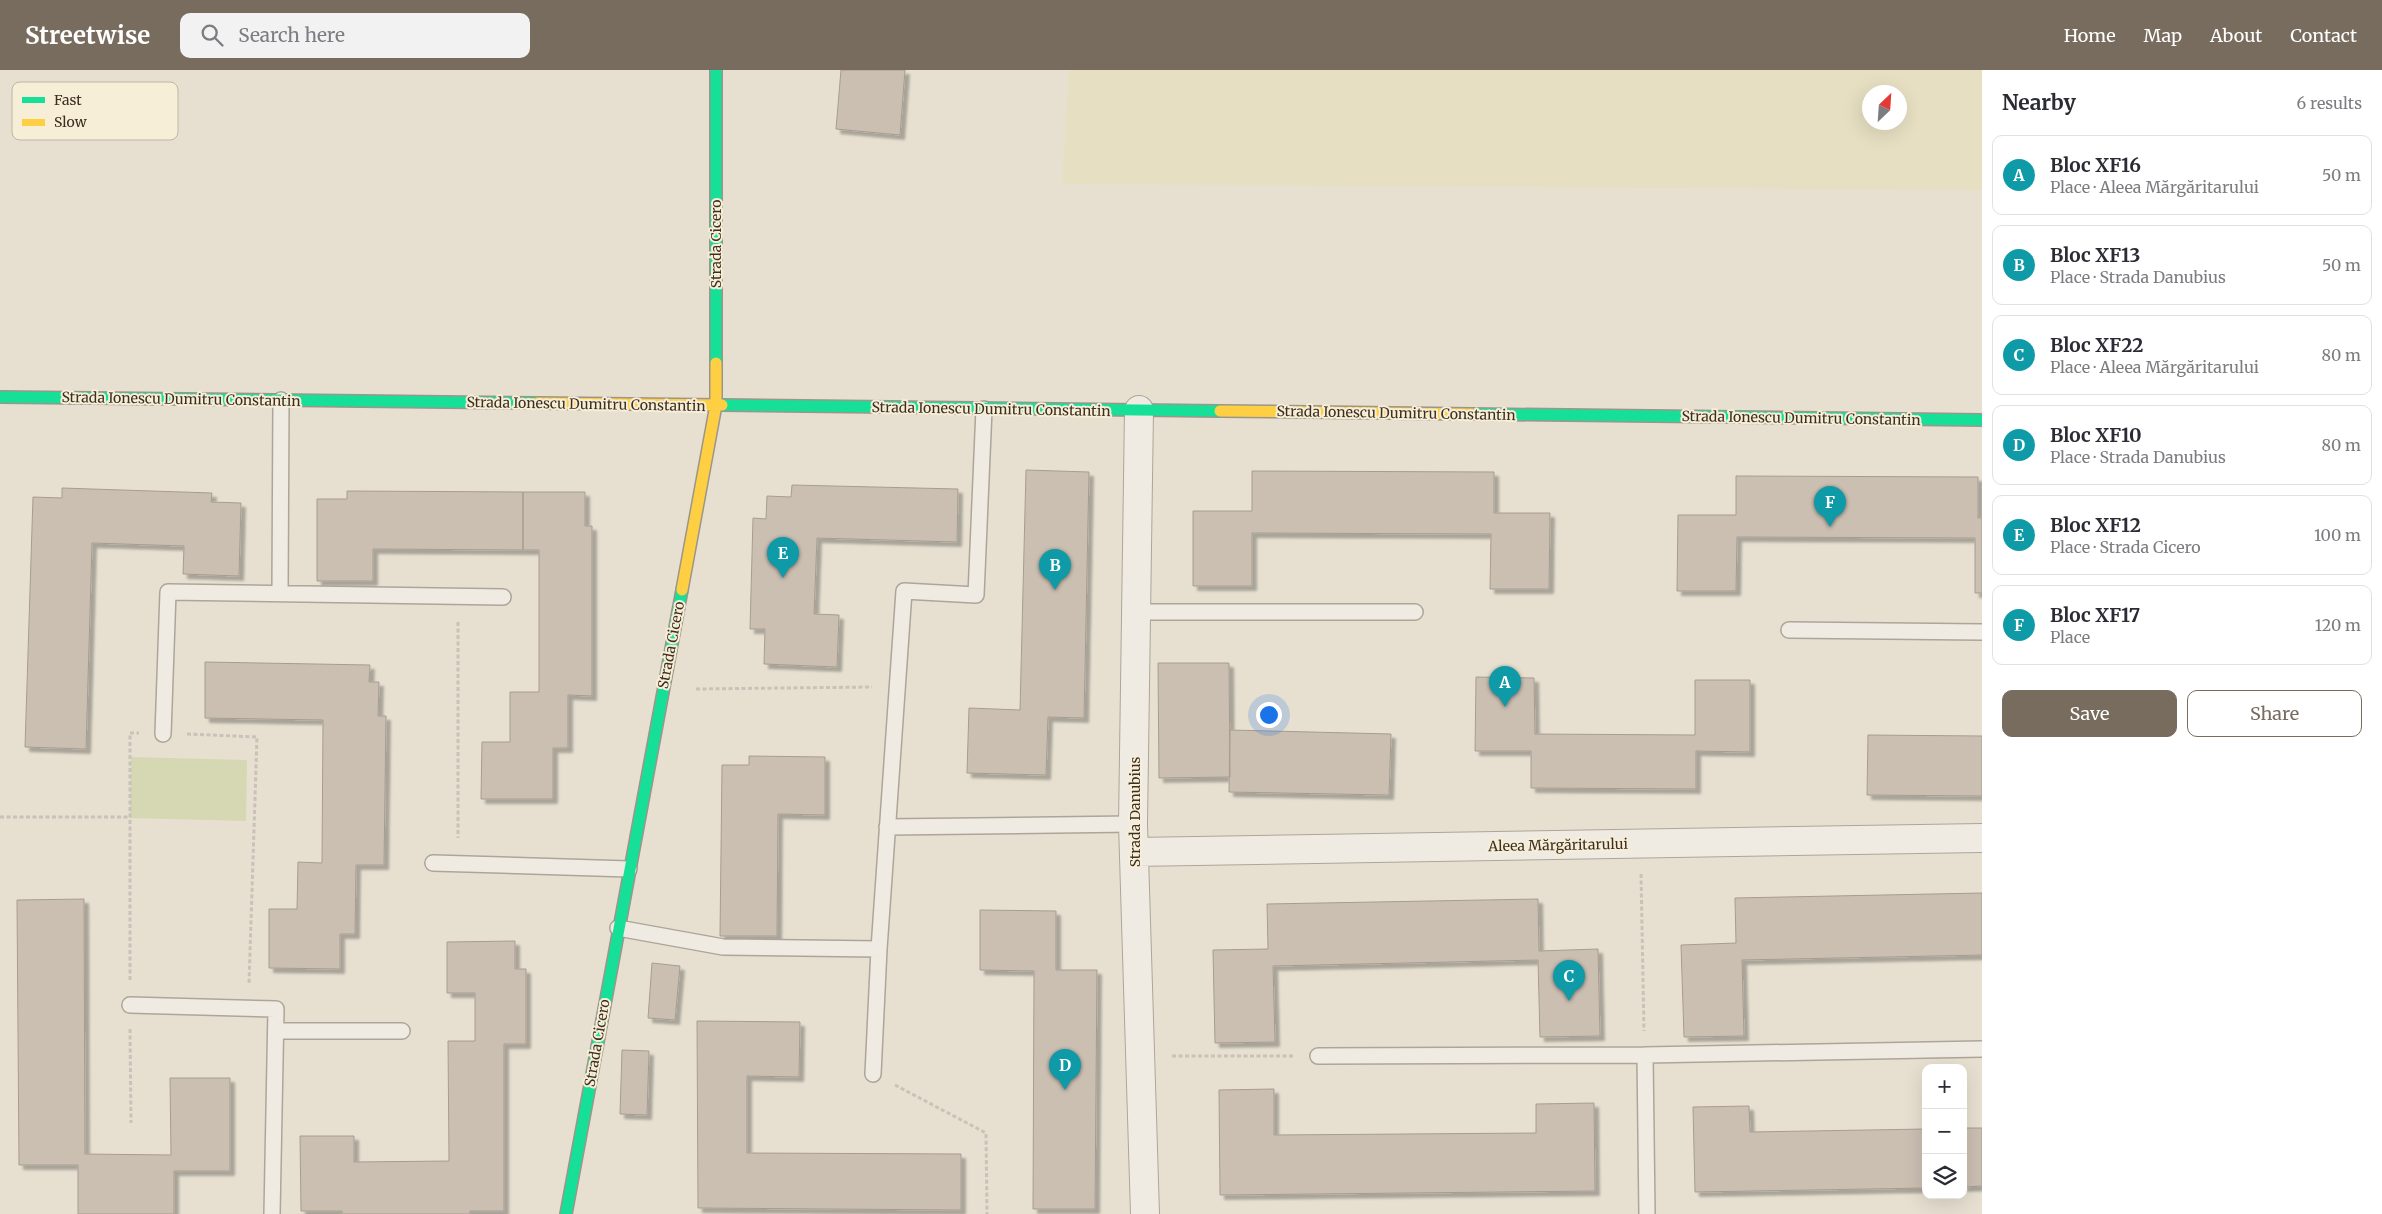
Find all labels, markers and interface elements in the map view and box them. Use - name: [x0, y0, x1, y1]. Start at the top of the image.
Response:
- search box: [180, 13, 530, 58]
- text: Streetwise: [25, 20, 150, 51]
- icon: search: [198, 21, 226, 49]
- text: Search here: [238, 23, 345, 47]
- text: Home: [2064, 24, 2116, 47]
- text: Map: [2144, 24, 2182, 47]
- text: About: [2210, 24, 2262, 47]
- text: Contact: [2290, 24, 2357, 47]
- legend: [12, 82, 178, 140]
- north arrow: [1862, 85, 1907, 130]
- text: Nearby: [2002, 89, 2076, 116]
- text: Fast: [54, 91, 82, 109]
- text: 6 results: [2297, 93, 2362, 113]
- text: Slow: [54, 113, 87, 131]
- text: Bloc XF16: [2050, 153, 2141, 177]
- text: A: [2013, 165, 2025, 185]
- text: 50 m: [2322, 165, 2361, 185]
- text: Place · Aleea Mărgăritarului: [2050, 177, 2259, 197]
- street label: Strada Cicero: [707, 200, 725, 288]
- text: Bloc XF13: [2050, 243, 2140, 267]
- text: B: [2013, 255, 2025, 275]
- text: 50 m: [2322, 255, 2361, 275]
- text: Place · Strada Danubius: [2050, 267, 2226, 287]
- text: Bloc XF22: [2050, 333, 2143, 357]
- text: C: [2014, 345, 2024, 365]
- text: 80 m: [2322, 345, 2361, 365]
- text: Place · Aleea Mărgăritarului: [2050, 357, 2259, 377]
- street label: Strada Ionescu Dumitru Constantin: [61, 388, 301, 410]
- street label: Strada Ionescu Dumitru Constantin: [466, 393, 706, 415]
- street label: Strada Ionescu Dumitru Constantin: [871, 398, 1111, 420]
- street label: Strada Ionescu Dumitru Constantin: [1276, 402, 1516, 424]
- street label: Strada Ionescu Dumitru Constantin: [1681, 407, 1921, 429]
- text: Bloc XF10: [2050, 423, 2142, 447]
- text: D: [2013, 435, 2025, 455]
- text: 80 m: [2322, 435, 2361, 455]
- text: Place · Strada Danubius: [2050, 447, 2226, 467]
- pin: F: [1814, 486, 1846, 527]
- text: Bloc XF12: [2050, 513, 2141, 537]
- text: E: [2014, 525, 2024, 545]
- text: 100 m: [2314, 525, 2361, 545]
- pin: E: [767, 537, 799, 578]
- text: Place · Strada Cicero: [2050, 537, 2201, 557]
- pin: B: [1039, 549, 1071, 590]
- street label: Strada Cicero: [654, 600, 688, 690]
- text: Bloc XF17: [2050, 603, 2140, 627]
- text: F: [2014, 615, 2024, 635]
- text: 120 m: [2315, 615, 2361, 635]
- text: Place: [2050, 627, 2090, 647]
- pin: A: [1489, 666, 1521, 707]
- button: Save: [2002, 690, 2177, 737]
- button: Share: [2187, 690, 2362, 737]
- your location: [1256, 702, 1282, 728]
- street label: Strada Danubius: [1126, 757, 1144, 867]
- street label: Aleea Mărgăritarului: [1487, 835, 1628, 855]
- pin: C: [1553, 960, 1585, 1001]
- street label: Strada Cicero: [580, 998, 614, 1088]
- pin: D: [1049, 1049, 1081, 1090]
- map controls: [1922, 1064, 1967, 1199]
- button: +: [1922, 1064, 1967, 1109]
- button: −: [1922, 1109, 1967, 1154]
- button: layers: [1922, 1154, 1967, 1199]

